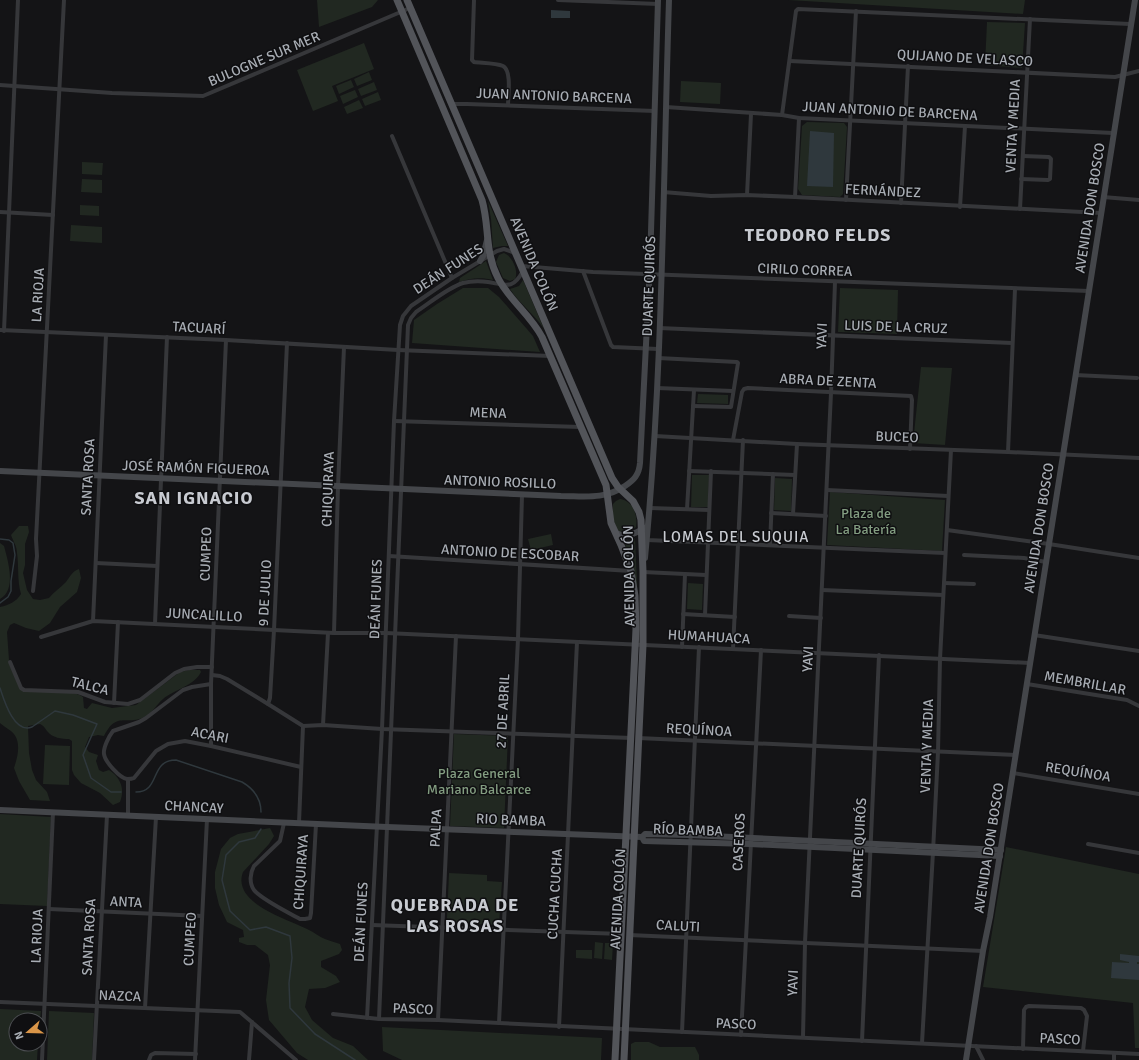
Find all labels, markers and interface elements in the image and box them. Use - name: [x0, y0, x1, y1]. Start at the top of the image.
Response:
- street label: BULOGNE SUR MER: [206, 28, 322, 90]
- street label: QUIJANO DE VELASCO: [897, 46, 1033, 70]
- street label: VENTA Y MEDIA: [1002, 78, 1024, 173]
- street label: JUAN ANTONIO BARCENA: [476, 85, 633, 107]
- street label: JUAN ANTONIO DE BARCENA: [802, 98, 979, 124]
- street label: AVENIDA DON BOSCO: [1071, 142, 1109, 274]
- street label: FERNÁNDEZ: [845, 181, 922, 201]
- street label: AVENIDA COLÓN: [506, 214, 562, 314]
- district label: TEODORO FELDS: [745, 224, 891, 246]
- street label: DUARTE QUIRÓS: [639, 235, 659, 337]
- street label: DEÁN FUNES: [410, 240, 486, 298]
- street label: CIRILO CORREA: [757, 260, 853, 280]
- street label: LA RIOJA: [28, 267, 48, 323]
- street label: LUIS DE LA CRUZ: [844, 317, 948, 337]
- street label: TACUARÍ: [172, 318, 227, 338]
- street label: YAVI: [813, 323, 831, 349]
- street label: ABRA DE ZENTA: [779, 370, 877, 392]
- street label: MENA: [469, 404, 507, 422]
- street label: BUCEO: [875, 428, 919, 446]
- street label: SANTA ROSA: [77, 438, 99, 516]
- street label: CHIQUIRAYA: [318, 450, 338, 527]
- street label: JOSÉ RAMÓN FIGUEROA: [122, 457, 271, 479]
- street label: AVENIDA DON BOSCO: [1020, 462, 1058, 594]
- street label: ANTONIO ROSILLO: [444, 472, 556, 492]
- district label: SAN IGNACIO: [135, 487, 253, 509]
- park label: Plaza de La Batería: [836, 505, 896, 538]
- street label: AVENIDA COLÓN: [620, 525, 638, 627]
- street label: CUMPEO: [197, 527, 215, 581]
- district label: LOMAS DEL SUQUIA: [662, 528, 810, 546]
- street label: ANTONIO DE ESCOBAR: [440, 541, 580, 565]
- street label: DEÁN FUNES: [366, 558, 386, 639]
- street label: 9 DE JULIO: [255, 559, 275, 627]
- street label: JUNCALILLO: [165, 605, 243, 625]
- street label: HUMAHUACA: [667, 626, 751, 648]
- street label: YAVI: [799, 645, 817, 673]
- street label: MEMBRILLAR: [1043, 667, 1127, 699]
- street label: TALCA: [69, 673, 111, 699]
- street label: 27 DE ABRIL: [493, 673, 513, 749]
- street label: VENTA Y MEDIA: [917, 698, 937, 793]
- street label: REQUÍNOA: [666, 720, 733, 740]
- street label: ACARI: [190, 723, 230, 747]
- street label: REQUÍNOA: [1044, 758, 1112, 786]
- park label: Plaza General Mariano Balcarce: [427, 765, 531, 798]
- street label: AVENIDA DON BOSCO: [970, 782, 1008, 914]
- street label: CHANCAY: [164, 797, 224, 817]
- street label: DUARTE QUIRÓS: [848, 797, 870, 899]
- street label: PALPA: [427, 808, 446, 848]
- street label: RIO BAMBA: [476, 810, 547, 830]
- street label: CASEROS: [729, 812, 749, 871]
- street label: RÍO BAMBA: [653, 820, 724, 840]
- street label: CHIQUIRAYA: [290, 833, 312, 910]
- street label: CUCHA CUCHA: [544, 847, 566, 940]
- street label: AVENIDA COLÓN: [607, 848, 629, 950]
- street label: DEÁN FUNES: [350, 881, 372, 962]
- street label: ANTA: [109, 893, 143, 911]
- district label: QUEBRADA DE LAS ROSAS: [391, 894, 519, 937]
- street label: SANTA ROSA: [78, 898, 100, 976]
- street label: LA RIOJA: [28, 908, 46, 964]
- street label: CUMPEO: [180, 912, 200, 966]
- street label: CALUTI: [655, 916, 701, 936]
- street label: YAVI: [784, 970, 802, 996]
- street label: NAZCA: [98, 987, 142, 1005]
- street label: PASCO: [392, 1000, 434, 1018]
- north arrow: [8, 1012, 48, 1052]
- street label: PASCO: [715, 1015, 757, 1033]
- text: N: [12, 1029, 26, 1041]
- street label: PASCO: [1039, 1029, 1081, 1049]

